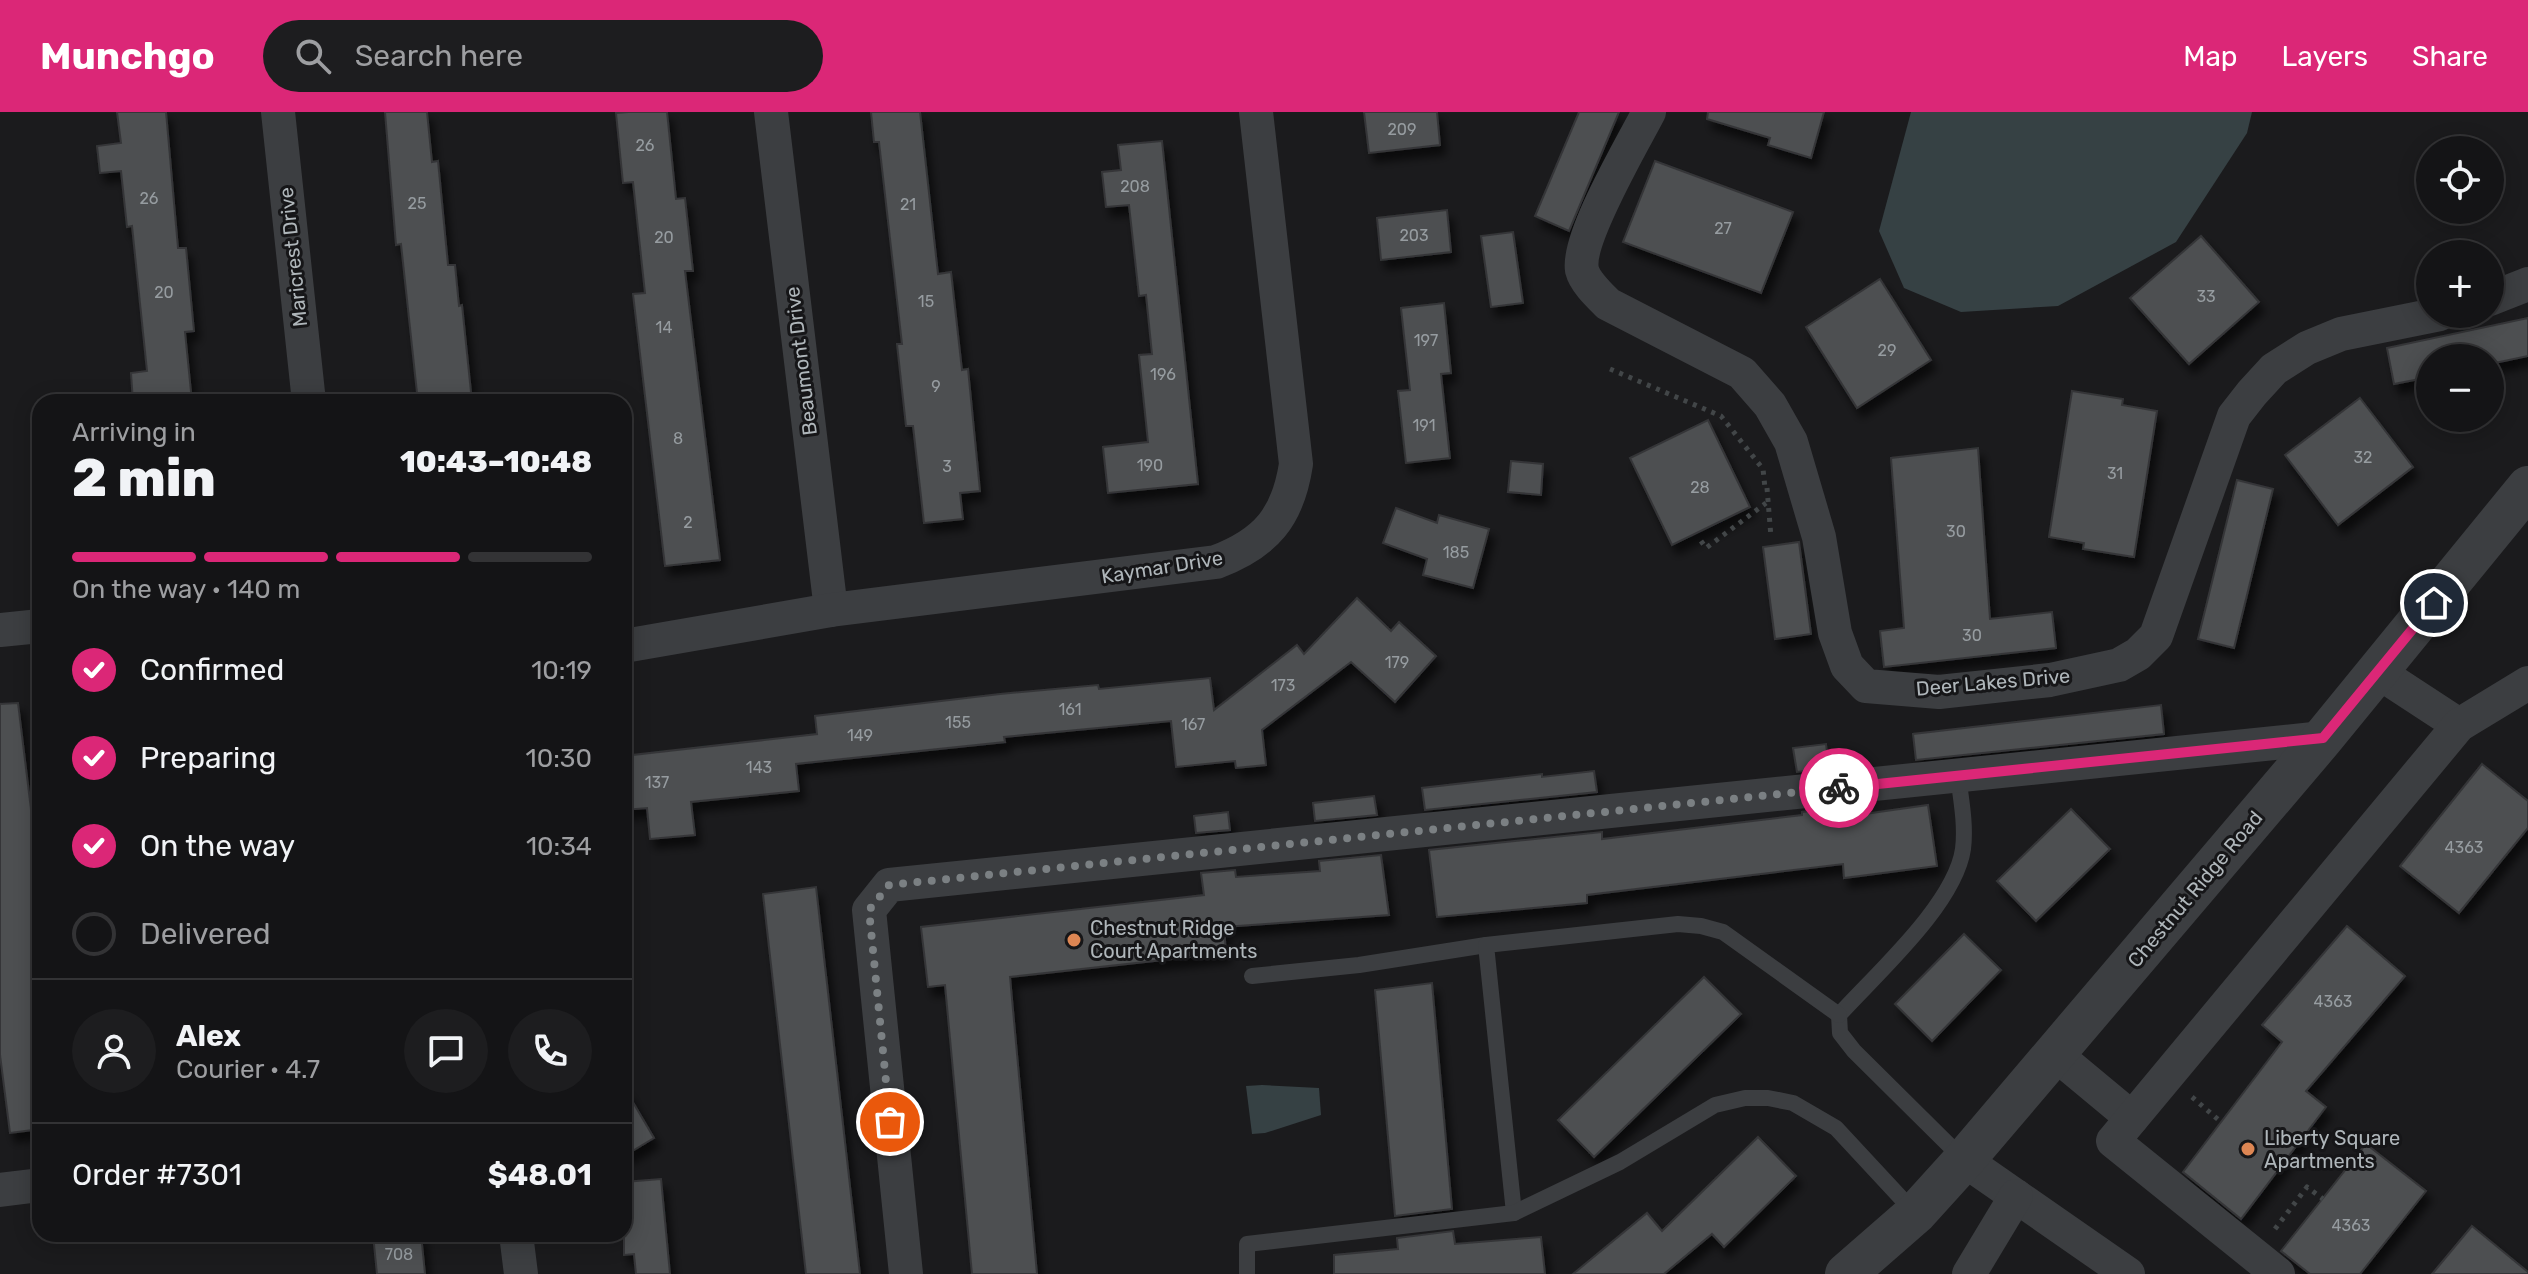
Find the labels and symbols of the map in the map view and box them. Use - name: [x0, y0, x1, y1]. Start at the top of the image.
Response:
- house number: 209: [1387, 120, 1417, 139]
- house number: 26: [635, 136, 655, 155]
- house number: 208: [1120, 177, 1150, 196]
- street label: Maricrest Drive: [274, 186, 312, 328]
- house number: 26: [139, 189, 159, 208]
- house number: 25: [408, 194, 426, 213]
- house number: 21: [900, 195, 916, 214]
- house number: 27: [1714, 219, 1732, 238]
- house number: 203: [1399, 226, 1429, 245]
- house number: 20: [654, 228, 674, 247]
- house number: 20: [154, 283, 174, 302]
- street label: Beaumont Drive: [780, 285, 822, 437]
- house number: 33: [2196, 287, 2216, 306]
- house number: 15: [918, 292, 934, 311]
- house number: 14: [656, 318, 672, 337]
- house number: 197: [1414, 331, 1438, 350]
- house number: 29: [1878, 341, 1896, 360]
- house number: 196: [1150, 365, 1176, 384]
- house number: 9: [931, 377, 941, 396]
- house number: 191: [1412, 416, 1436, 435]
- house number: 8: [673, 429, 683, 448]
- house number: 32: [2353, 448, 2373, 467]
- house number: 190: [1137, 456, 1163, 475]
- house number: 3: [942, 457, 952, 476]
- house number: 31: [2107, 464, 2123, 483]
- house number: 28: [1690, 478, 1710, 497]
- house number: 2: [683, 513, 693, 532]
- house number: 30: [1946, 522, 1966, 541]
- house number: 185: [1443, 543, 1469, 562]
- street label: Kaymar Drive: [1100, 546, 1224, 588]
- pin: [2400, 569, 2468, 637]
- house number: 30: [1962, 626, 1982, 645]
- house number: 179: [1385, 653, 1409, 672]
- street label: Deer Lakes Drive: [1915, 663, 2071, 701]
- house number: 173: [1271, 676, 1295, 695]
- house number: 161: [1059, 700, 1081, 719]
- house number: 155: [945, 713, 971, 732]
- house number: 167: [1181, 715, 1205, 734]
- house number: 149: [847, 726, 873, 745]
- courier: [1799, 748, 1879, 828]
- house number: 143: [746, 758, 772, 777]
- house number: 137: [645, 773, 669, 792]
- street label: Chestnut Ridge Road: [2123, 806, 2267, 972]
- house number: 4363: [2445, 838, 2483, 857]
- place label: Chestnut Ridge Court Apartments: [1090, 916, 1257, 963]
- marker: Chestnut Ridge Court Apartments: [1065, 931, 1083, 949]
- house number: 4363: [2314, 992, 2352, 1011]
- pin: [856, 1088, 924, 1156]
- place label: Liberty Square Apartments: [2264, 1126, 2400, 1173]
- marker: Liberty Square Apartments: [2239, 1140, 2257, 1158]
- house number: 4363: [2332, 1216, 2370, 1235]
- house number: 708: [385, 1245, 413, 1264]

